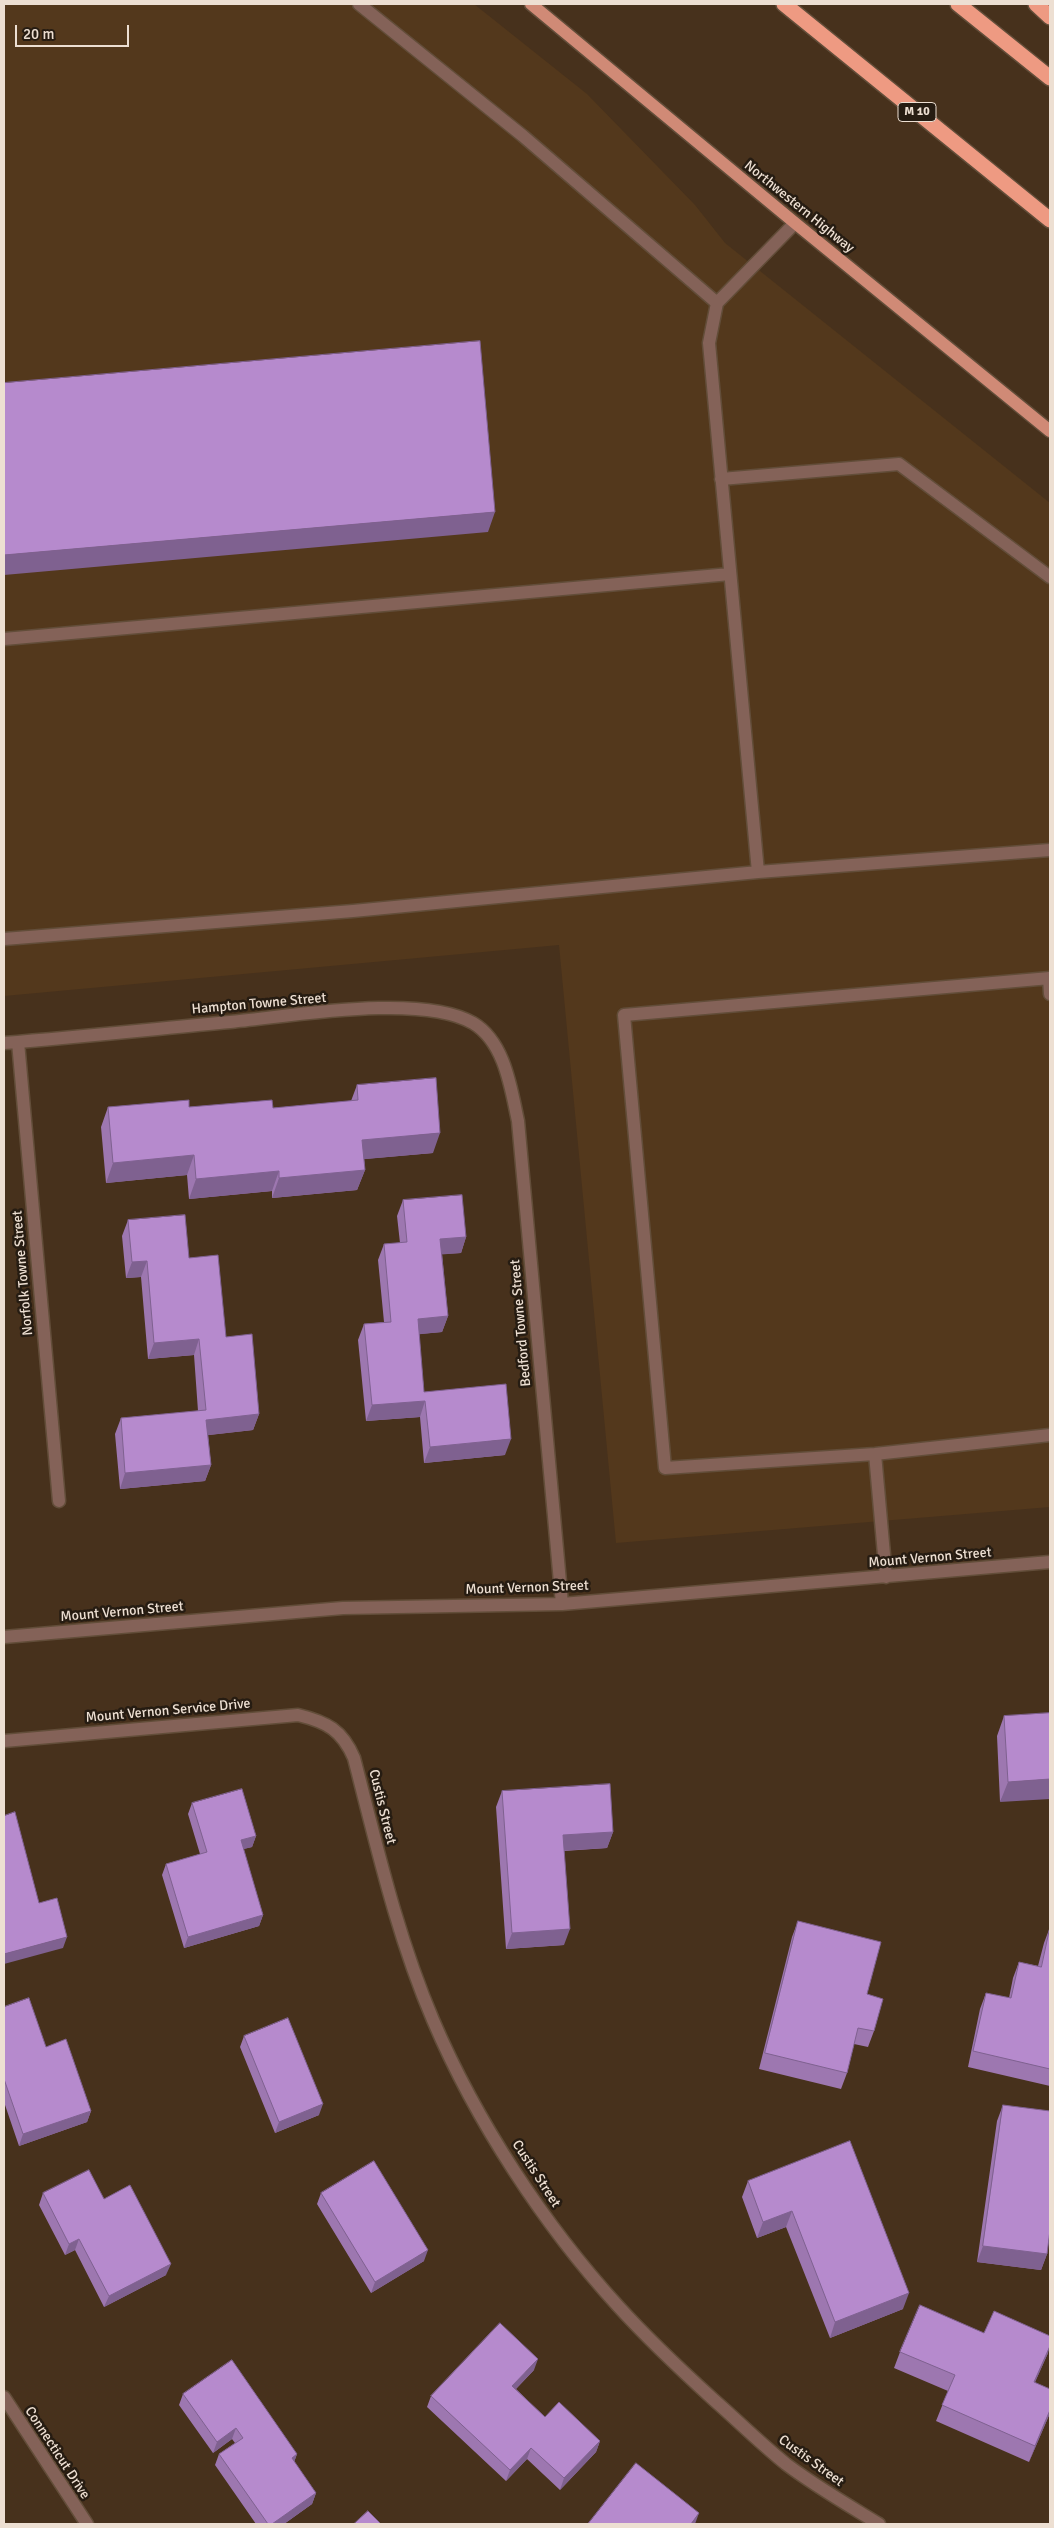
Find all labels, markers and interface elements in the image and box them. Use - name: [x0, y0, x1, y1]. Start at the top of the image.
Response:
- scale bar: [18, 15, 131, 47]
- text: 20 m: [23, 25, 54, 43]
- road number: M 10: [898, 102, 936, 121]
- street label: Northwestern Highway: [741, 157, 857, 257]
- street label: Hampton Towne Street: [191, 990, 327, 1018]
- street label: Norfolk Towne Street: [9, 1210, 37, 1336]
- street label: Bedford Towne Street: [507, 1259, 535, 1387]
- street label: Mount Vernon Street: [868, 1544, 992, 1572]
- street label: Mount Vernon Street: [465, 1577, 589, 1599]
- street label: Mount Vernon Street: [60, 1598, 184, 1626]
- street label: Mount Vernon Service Drive: [85, 1695, 251, 1727]
- street label: Custis Street: [365, 1768, 399, 1846]
- street label: Custis Street: [508, 2137, 564, 2211]
- street label: Connecticut Drive: [21, 2404, 93, 2502]
- street label: Custis Street: [775, 2432, 847, 2490]

